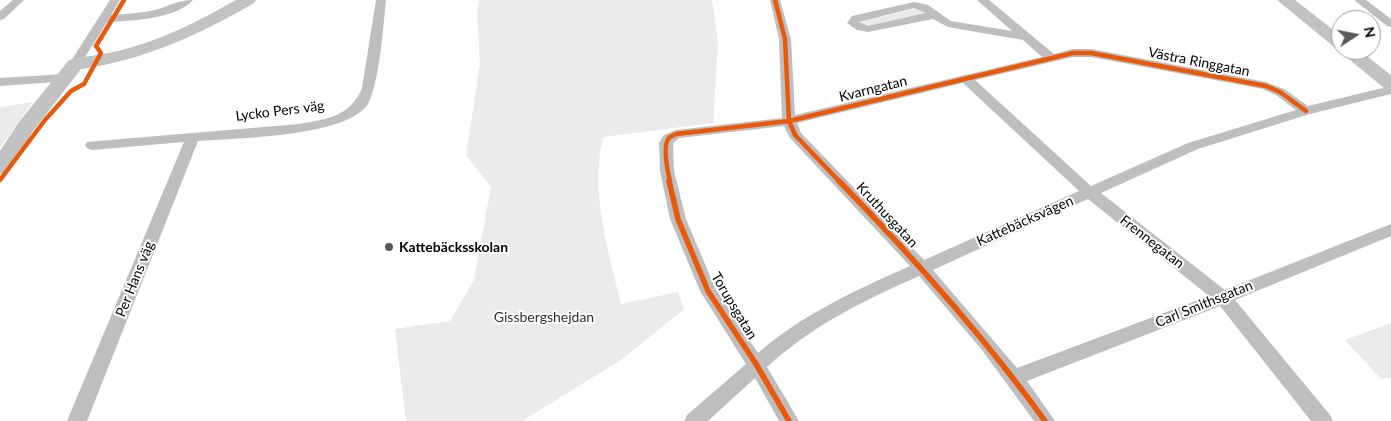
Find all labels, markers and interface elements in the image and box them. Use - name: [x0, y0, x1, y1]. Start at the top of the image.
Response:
- north arrow: [1331, 10, 1381, 60]
- text: N: [1361, 25, 1380, 39]
- street label: Västra Ringgatan: [1147, 44, 1251, 80]
- street label: Kvarngatan: [837, 72, 909, 106]
- street label: Lycko Pers väg: [235, 97, 325, 125]
- street label: Kruthusgatan: [853, 179, 921, 251]
- street label: Kattebäcksvägen: [974, 192, 1076, 250]
- street label: Frennegatan: [1117, 212, 1187, 272]
- street label: Per Hans väg: [112, 239, 158, 319]
- place label: Kattebäcksskolan: [399, 239, 508, 255]
- marker: Kattebäcksskolan: [383, 241, 395, 253]
- street label: Torupsgatan: [707, 269, 761, 343]
- street label: Carl Smithsgatan: [1153, 277, 1255, 331]
- park label: Gissbergshejdan: [494, 309, 594, 325]

